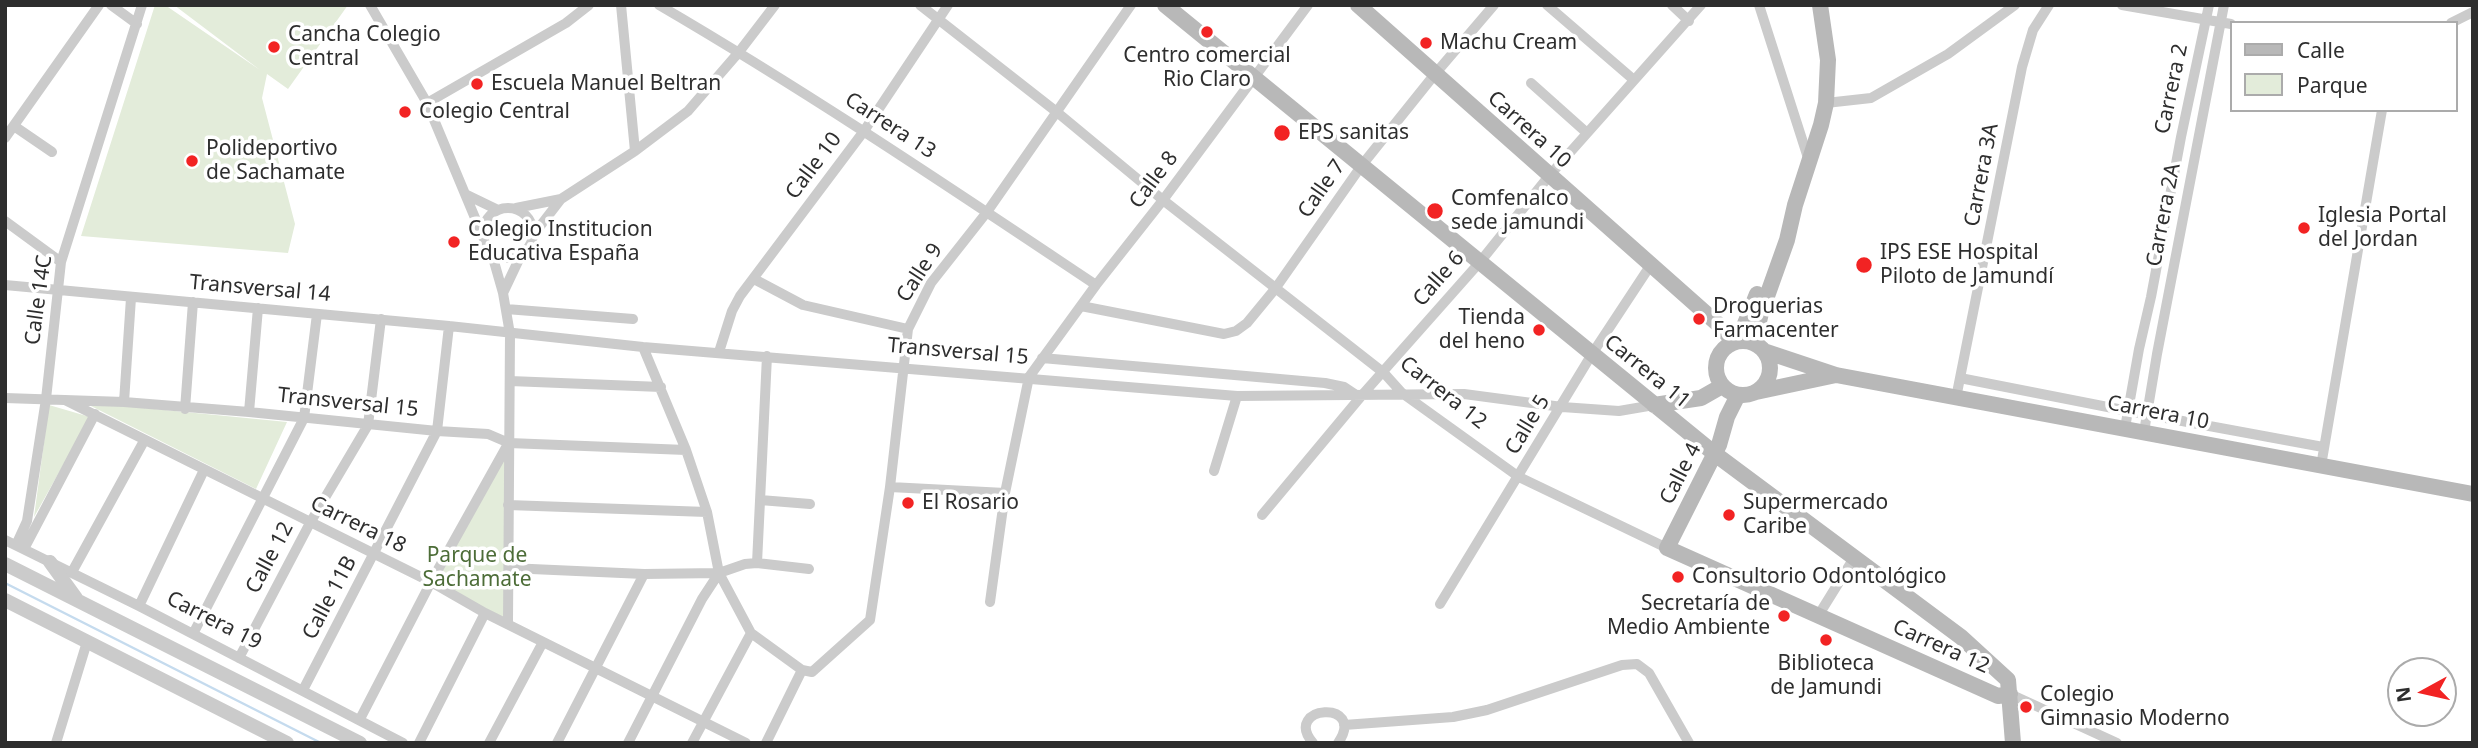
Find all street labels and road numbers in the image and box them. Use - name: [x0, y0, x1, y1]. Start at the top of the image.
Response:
- street label: Carrera 2: [2150, 42, 2194, 136]
- street label: Carrera 10: [1482, 86, 1576, 174]
- street label: Carrera 13: [840, 87, 940, 165]
- street label: Carrera 3A: [1960, 121, 2004, 229]
- street label: Calle 10: [781, 128, 847, 204]
- street label: Calle 8: [1124, 146, 1184, 214]
- street label: Calle 7: [1293, 155, 1351, 223]
- street label: Carrera 2A: [2142, 161, 2186, 269]
- street label: Calle 9: [892, 239, 948, 307]
- street label: Calle 6: [1408, 246, 1470, 312]
- street label: Calle 14C: [20, 253, 58, 347]
- street label: Transversal 14: [188, 270, 332, 308]
- street label: Carrera 11: [1599, 330, 1695, 414]
- street label: Transversal 15: [886, 333, 1030, 371]
- street label: Carrera 12: [1395, 351, 1491, 435]
- street label: Transversal 15: [276, 383, 420, 423]
- street label: Calle 5: [1500, 391, 1556, 459]
- street label: Carrera 10: [2105, 391, 2211, 435]
- street label: Calle 4: [1655, 439, 1707, 509]
- street label: Carrera 18: [306, 491, 410, 559]
- street label: Calle 12: [241, 518, 299, 598]
- street label: Calle 11B: [298, 552, 362, 644]
- street label: Carrera 19: [162, 586, 266, 656]
- street label: Carrera 12: [1889, 614, 1993, 680]

